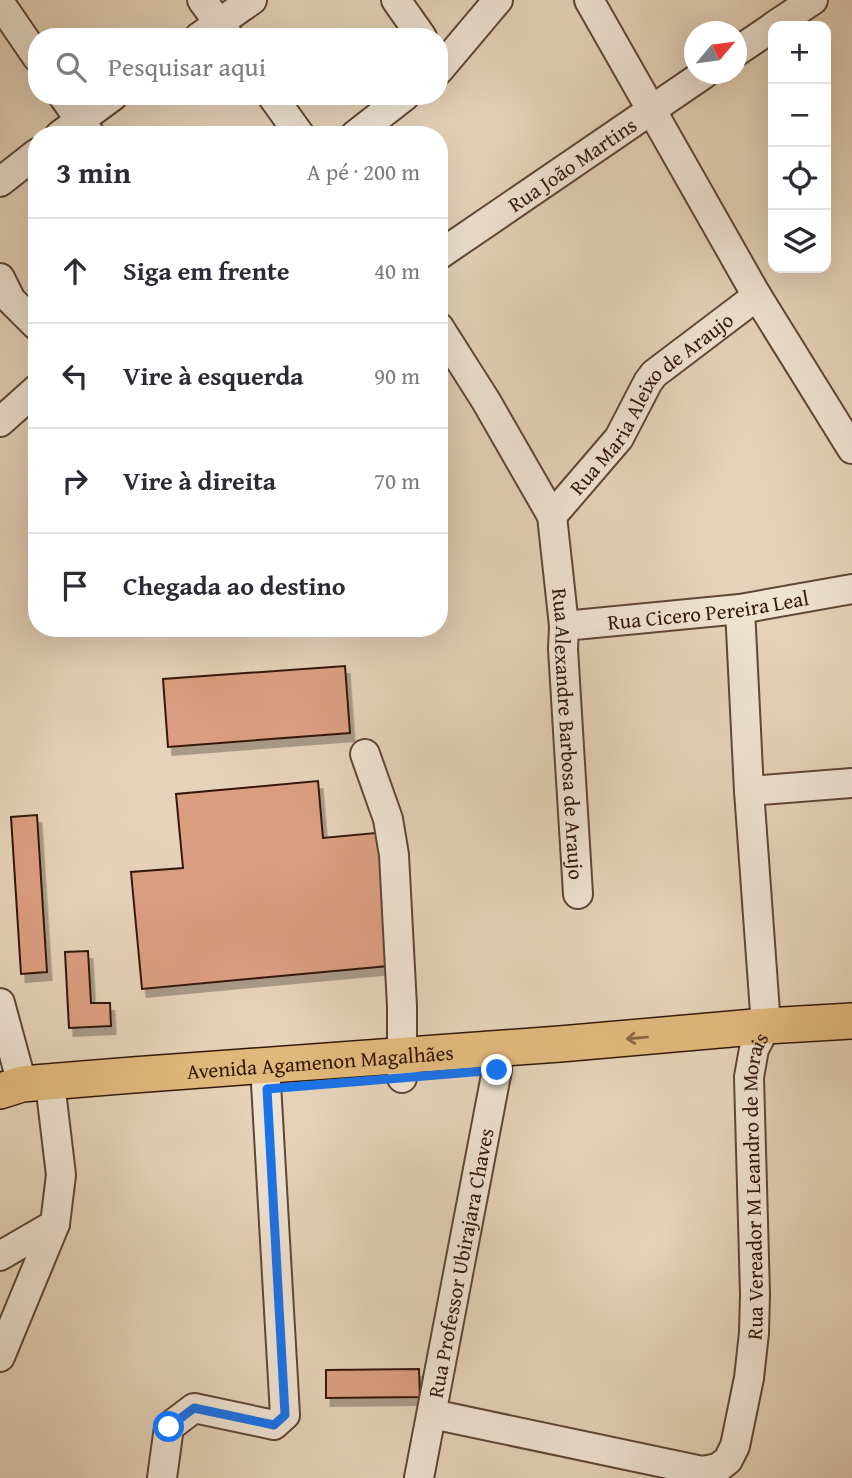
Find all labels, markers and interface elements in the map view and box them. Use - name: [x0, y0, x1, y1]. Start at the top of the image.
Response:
- north arrow: [684, 21, 747, 84]
- map controls: [768, 21, 831, 273]
- button: +: [768, 21, 831, 84]
- search box: [28, 28, 448, 105]
- text: Pesquisar aqui: [108, 47, 266, 86]
- icon: search: [52, 48, 90, 86]
- button: −: [768, 84, 831, 147]
- street label: Rua João Martins: [501, 109, 643, 219]
- button: locate: [768, 147, 831, 210]
- text: 3 min: [56, 150, 131, 194]
- text: A pé · 200 m: [307, 155, 420, 188]
- button: layers: [768, 210, 831, 273]
- text: Siga em frente: [123, 251, 290, 290]
- icon: ahead: [56, 252, 94, 290]
- text: 40 m: [374, 254, 420, 287]
- street label: Rua Maria Aleixo de Araujo: [561, 304, 740, 501]
- text: Vire à esquerda: [123, 356, 304, 395]
- icon: left: [56, 357, 94, 395]
- text: 90 m: [374, 359, 420, 392]
- text: Vire à direita: [123, 461, 276, 500]
- icon: right: [56, 462, 94, 500]
- text: 70 m: [374, 464, 420, 497]
- text: Chegada ao destino: [123, 566, 346, 605]
- icon: arrive: [56, 567, 94, 605]
- street label: Rua Cicero Pereira Leal: [606, 582, 811, 637]
- street label: Rua Alexandre Barbosa de Araujo: [544, 586, 593, 881]
- street label: Rua Vereador M Leandro de Morais: [733, 1026, 776, 1341]
- one-way arrow: [627, 1032, 649, 1045]
- street label: Avenida Agamenon Magalhães: [186, 1036, 455, 1087]
- route end: [481, 1054, 512, 1085]
- street label: Rua Professor Ubirajara Chaves: [419, 1125, 501, 1401]
- route start: [153, 1411, 184, 1442]

